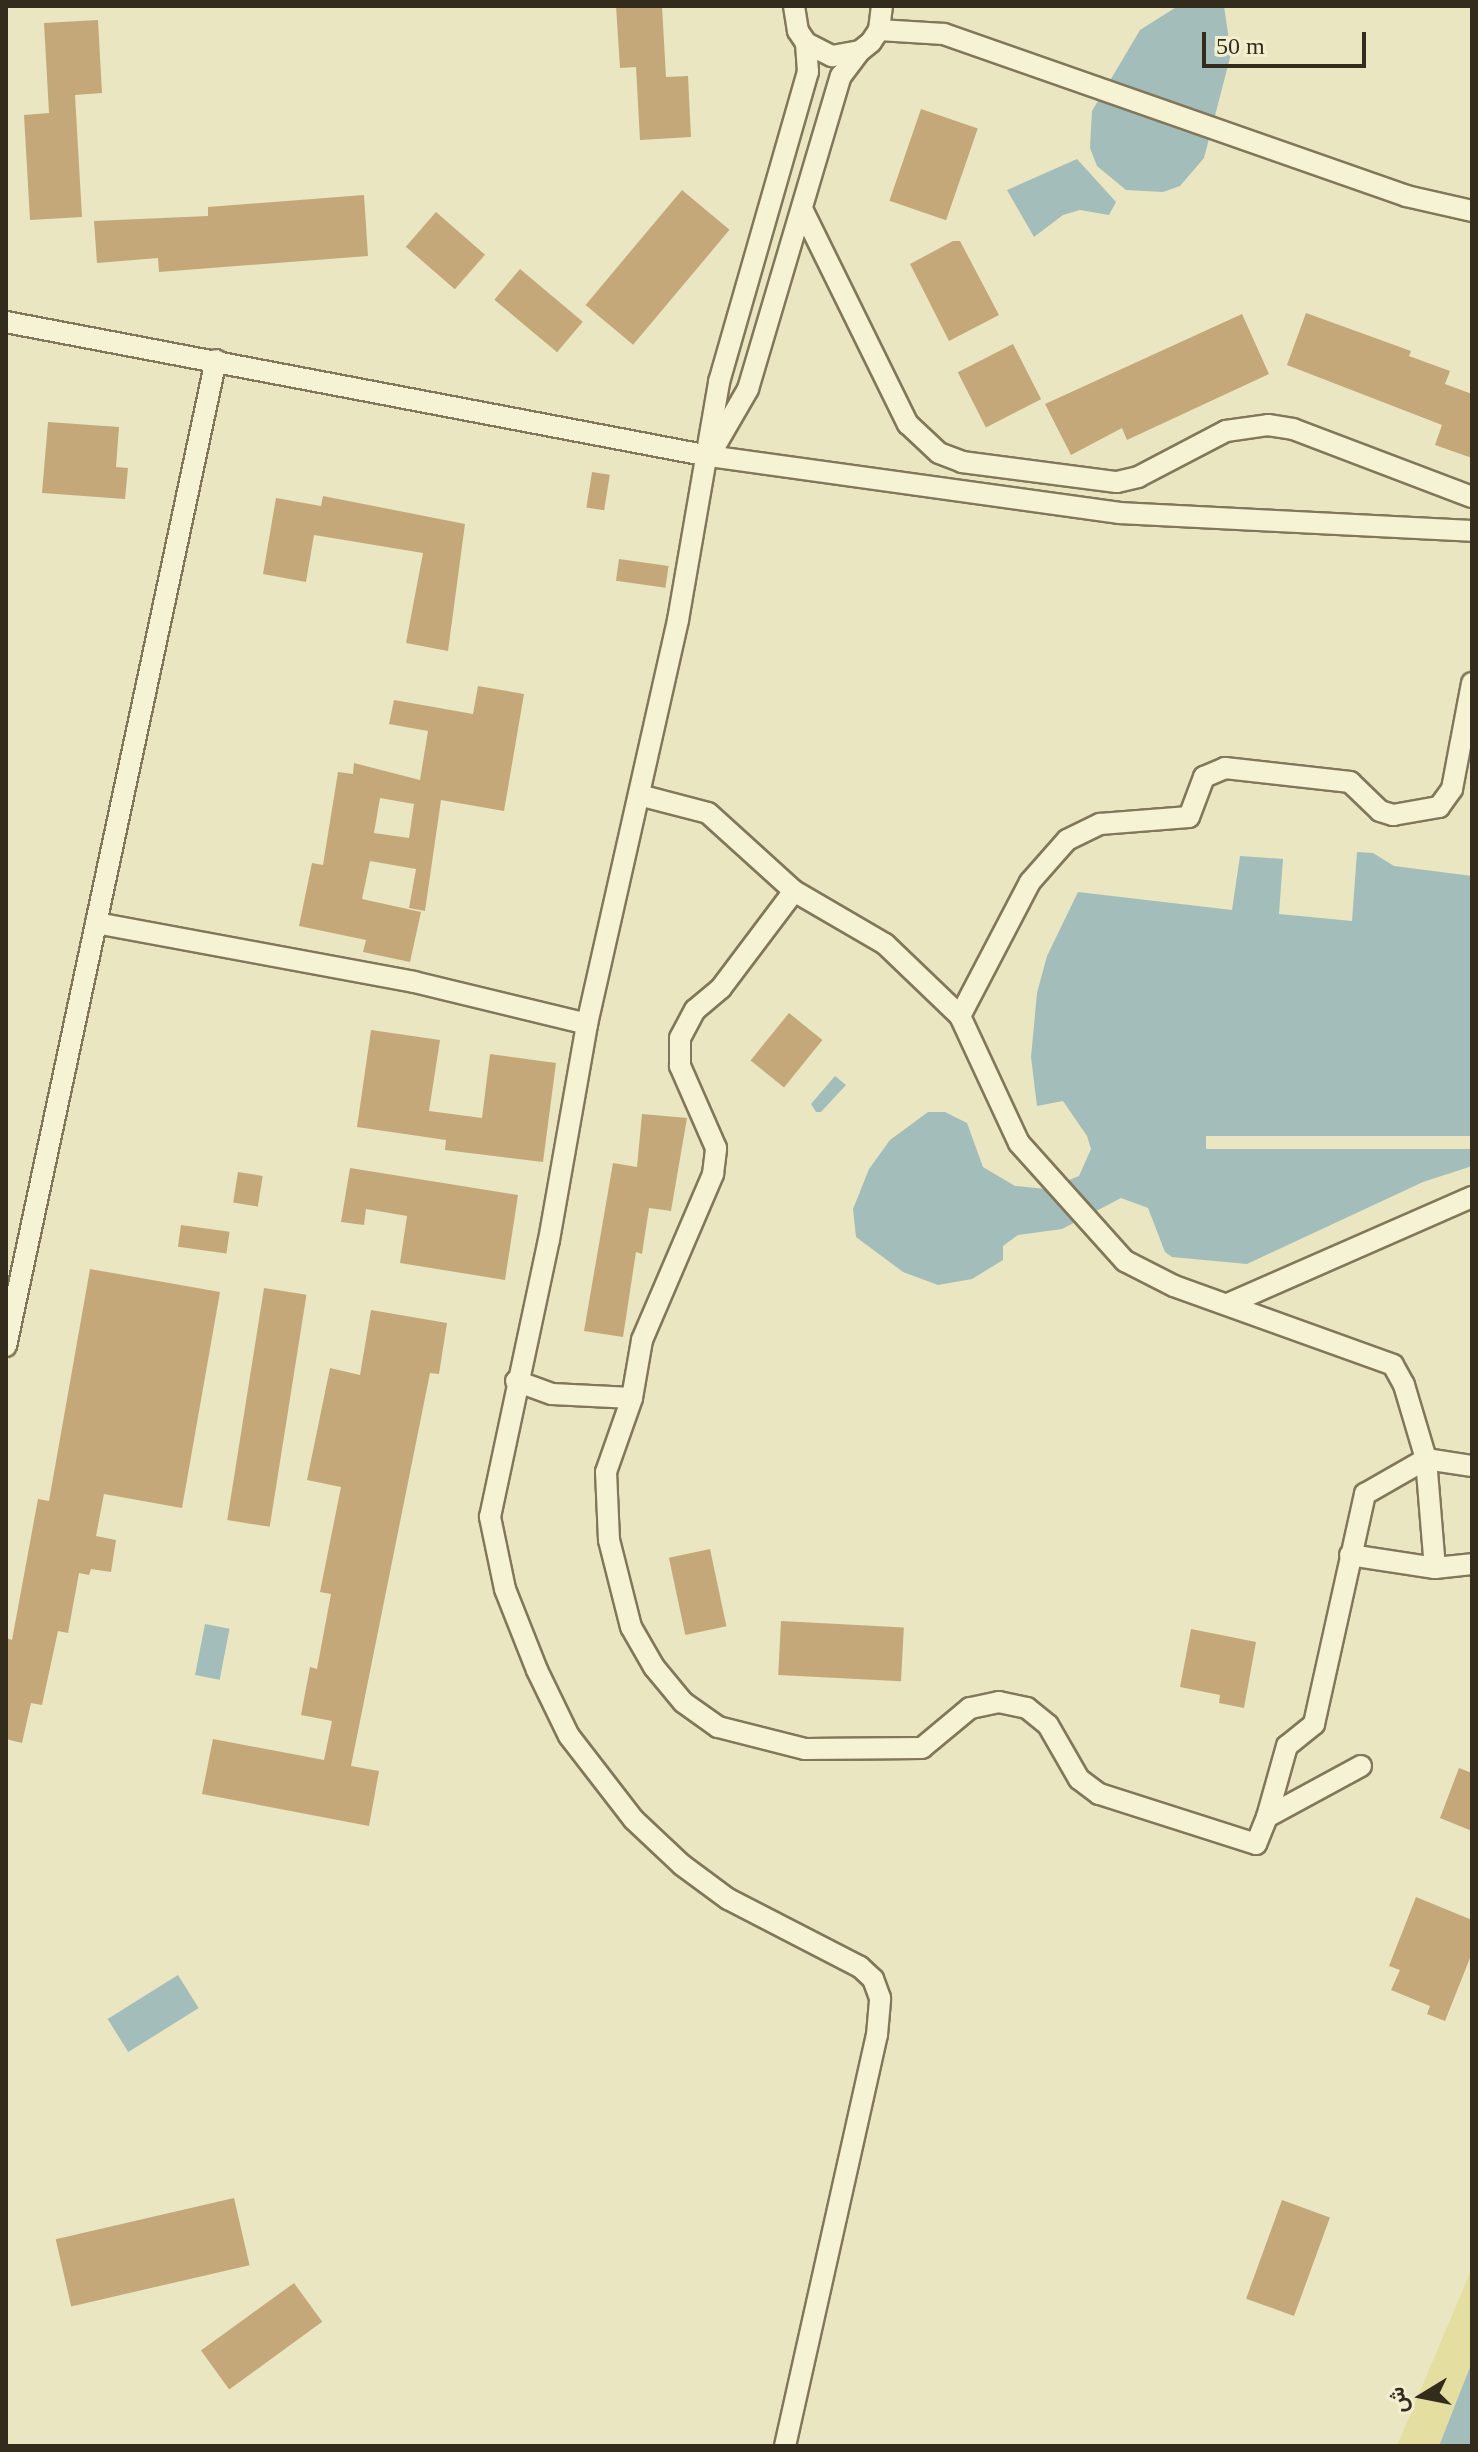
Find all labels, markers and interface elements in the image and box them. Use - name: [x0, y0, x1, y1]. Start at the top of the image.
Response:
- scale bar: [1206, 16, 1370, 66]
- text: 50 m: [1216, 33, 1265, 59]
- north arrow: [1382, 2356, 1462, 2436]
- text: ش: [1383, 2385, 1412, 2415]

